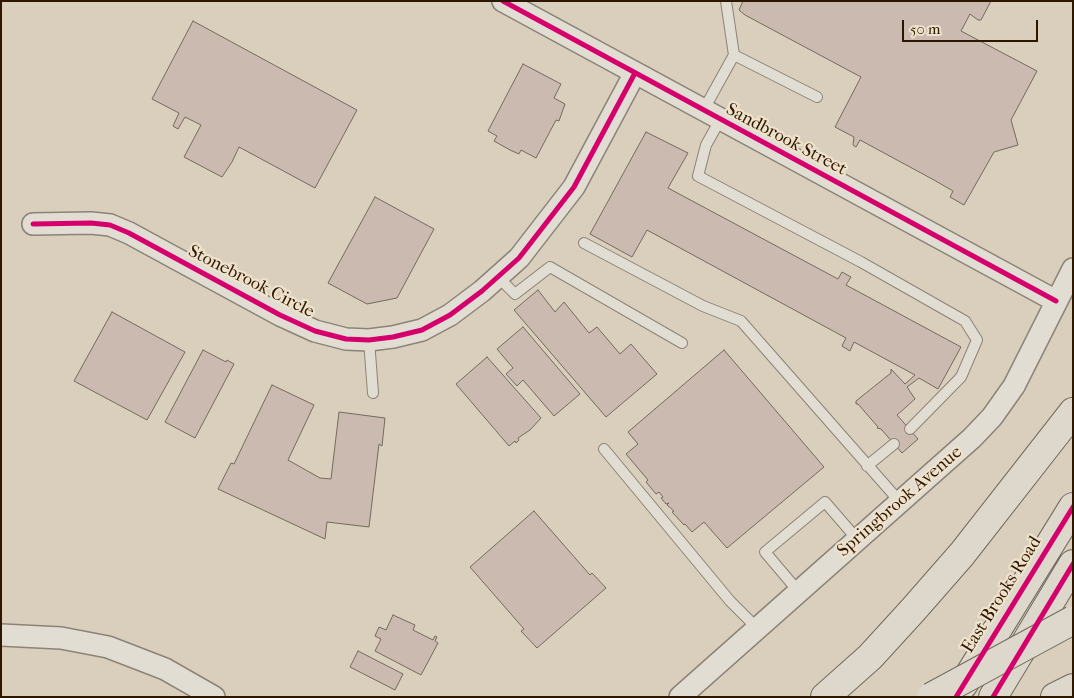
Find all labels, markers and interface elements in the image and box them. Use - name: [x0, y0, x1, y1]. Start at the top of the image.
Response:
- scale bar: [904, 10, 1040, 42]
- text: 50 m: [910, 20, 940, 38]
- street label: Sandbrook Street: [722, 99, 850, 181]
- street label: Stonebrook Circle: [184, 241, 318, 323]
- street label: Springbrook Avenue: [833, 442, 967, 562]
- street label: East Brooks Road: [957, 533, 1047, 657]

